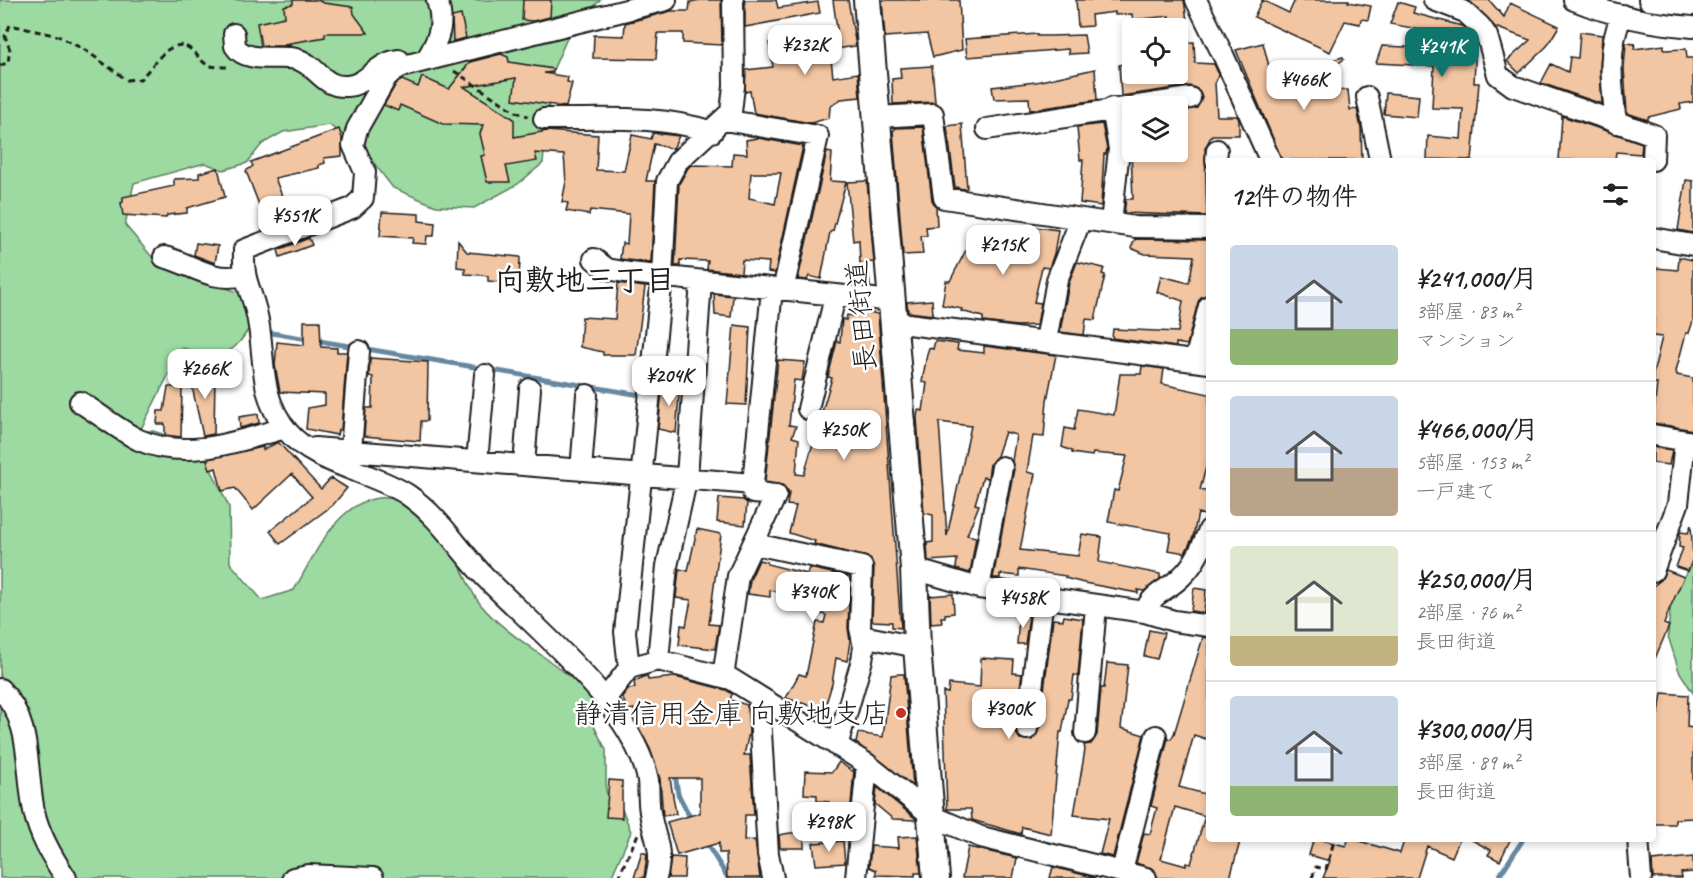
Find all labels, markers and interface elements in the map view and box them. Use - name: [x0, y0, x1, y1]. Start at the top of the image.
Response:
- map controls: [1122, 18, 1188, 162]
- button: locate: [1122, 18, 1188, 84]
- pin: ¥232K: [763, 25, 847, 76]
- pin: ¥241K: [1400, 27, 1484, 78]
- text: ¥232K: [782, 32, 828, 57]
- text: ¥241K: [1419, 34, 1465, 59]
- pin: ¥466K: [1262, 60, 1346, 111]
- text: ¥466K: [1281, 67, 1328, 92]
- button: layers: [1122, 96, 1188, 162]
- icon: filters: [1599, 178, 1632, 211]
- text: 12件の物件: [1230, 180, 1357, 213]
- pin: ¥551K: [253, 196, 337, 247]
- text: ¥551K: [272, 203, 318, 228]
- pin: ¥215K: [961, 225, 1045, 276]
- text: ¥215K: [980, 232, 1026, 257]
- street label: 長田街道: [839, 259, 883, 373]
- district label: 向敷地三丁目: [495, 261, 675, 299]
- text: ¥241,000/月: [1416, 262, 1538, 295]
- icon: home: [1278, 269, 1350, 341]
- text: 3部屋 · 83 m²: [1416, 299, 1519, 324]
- text: マンション: [1416, 328, 1515, 353]
- pin: ¥266K: [163, 349, 247, 400]
- text: ¥266K: [182, 356, 229, 381]
- pin: ¥204K: [627, 356, 711, 407]
- text: ¥204K: [646, 363, 692, 388]
- pin: ¥250K: [802, 410, 886, 461]
- text: ¥466,000/月: [1416, 413, 1539, 446]
- text: ¥250K: [821, 417, 867, 442]
- icon: home: [1278, 420, 1350, 492]
- text: 5部屋 · 153 m²: [1416, 450, 1528, 475]
- text: 一戸建て: [1416, 479, 1496, 504]
- text: ¥250,000/月: [1416, 563, 1537, 596]
- icon: home: [1278, 570, 1350, 642]
- pin: ¥340K: [771, 572, 855, 623]
- pin: ¥458K: [981, 578, 1065, 629]
- text: ¥340K: [790, 579, 836, 604]
- text: ¥458K: [1000, 585, 1046, 610]
- text: 2部屋 · 76 m²: [1416, 600, 1519, 625]
- text: 長田街道: [1416, 629, 1496, 654]
- pin: ¥300K: [967, 689, 1051, 740]
- place label: 静清信用金庫 向敷地支店: [574, 696, 889, 731]
- text: ¥300K: [986, 696, 1032, 721]
- marker: 静清信用金庫 向敷地支店: [894, 706, 908, 720]
- text: ¥300,000/月: [1416, 713, 1538, 746]
- icon: home: [1278, 720, 1350, 792]
- text: 3部屋 · 89 m²: [1416, 750, 1519, 775]
- text: 長田街道: [1416, 779, 1496, 804]
- pin: ¥298K: [787, 802, 871, 853]
- text: ¥298K: [806, 809, 852, 834]

